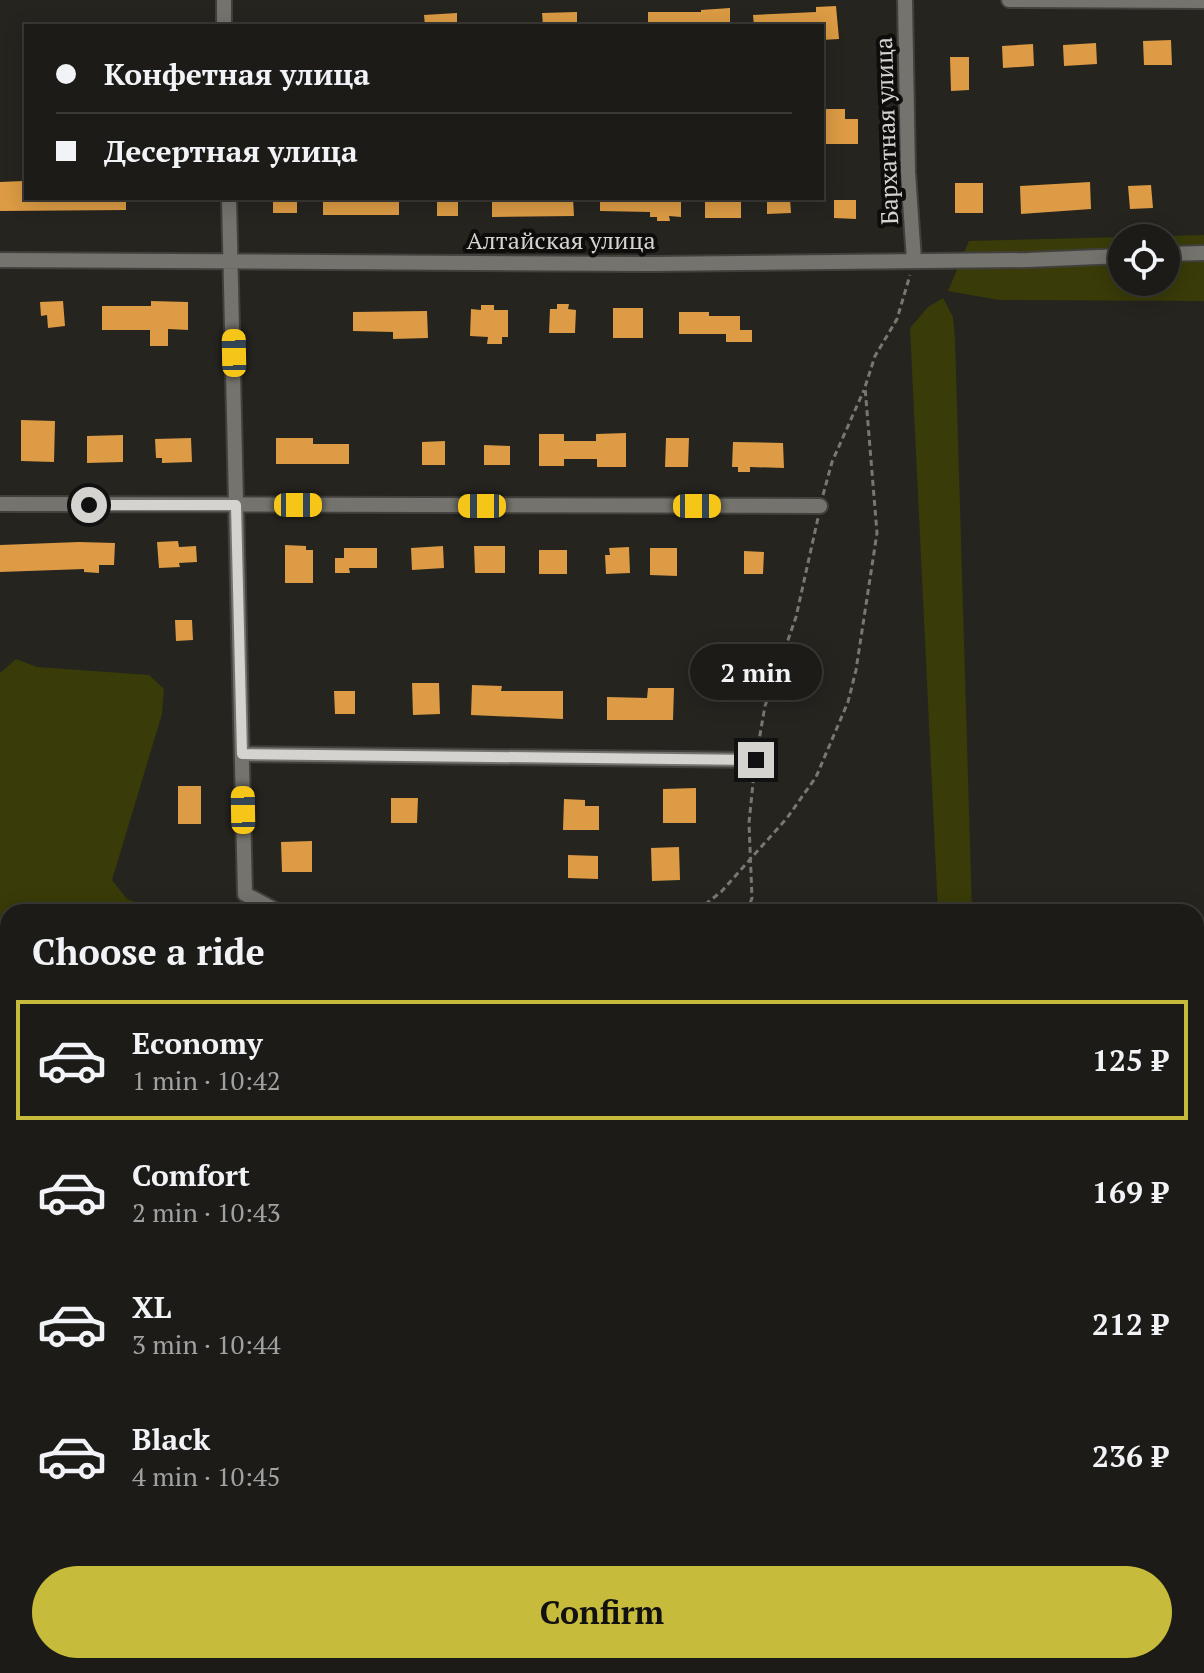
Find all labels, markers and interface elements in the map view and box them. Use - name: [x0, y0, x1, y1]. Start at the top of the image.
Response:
- street label: Бархатная улица: [867, 37, 905, 225]
- text: Конфетная улица: [104, 54, 370, 94]
- text: Десертная улица: [104, 131, 358, 171]
- street label: Алтайская улица: [466, 224, 656, 256]
- map controls: [1108, 224, 1180, 296]
- button: locate: [1108, 224, 1180, 296]
- car: [222, 329, 246, 377]
- route start: [71, 487, 107, 523]
- car: [274, 493, 322, 517]
- car: [458, 494, 506, 518]
- car: [673, 494, 721, 518]
- callout: 2 min: [690, 644, 822, 700]
- text: 2 min: [720, 655, 792, 689]
- route end: [738, 742, 774, 778]
- car: [231, 786, 255, 834]
- text: Choose a ride: [32, 928, 265, 975]
- text: Economy: [132, 1023, 263, 1063]
- icon: car: [36, 1024, 108, 1096]
- text: 125 ₽: [1092, 1040, 1168, 1080]
- text: 1 min · 10:42: [132, 1063, 281, 1097]
- text: Comfort: [132, 1155, 250, 1195]
- icon: car: [36, 1156, 108, 1228]
- text: 169 ₽: [1092, 1172, 1168, 1212]
- text: 2 min · 10:43: [132, 1195, 281, 1229]
- text: XL: [132, 1287, 171, 1327]
- icon: car: [36, 1288, 108, 1360]
- text: 212 ₽: [1092, 1304, 1168, 1344]
- text: 3 min · 10:44: [132, 1327, 281, 1361]
- text: Black: [132, 1419, 210, 1459]
- icon: car: [36, 1420, 108, 1492]
- text: 236 ₽: [1092, 1436, 1168, 1476]
- text: 4 min · 10:45: [132, 1459, 281, 1493]
- button: Confirm: [32, 1566, 1172, 1658]

